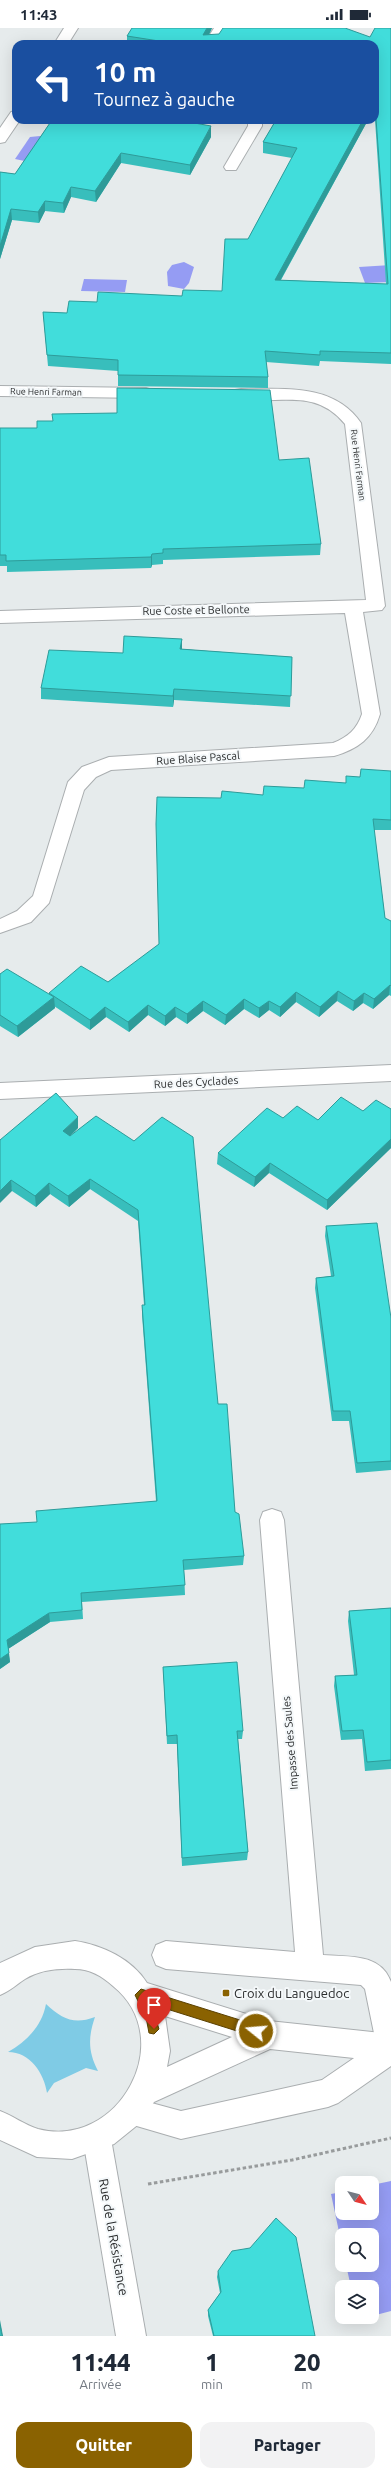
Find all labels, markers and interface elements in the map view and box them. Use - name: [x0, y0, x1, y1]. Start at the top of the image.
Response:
- text: 11:43: [20, 6, 58, 23]
- icon: left: [28, 56, 80, 108]
- text: 10 m: [94, 56, 156, 87]
- text: Tournez à gauche: [94, 89, 235, 109]
- street label: Rue Henri Farman: [10, 386, 82, 398]
- street label: Rue Henri Farman: [349, 429, 367, 501]
- street label: Rue Coste et Bellonte: [142, 603, 250, 617]
- street label: Rue Blaise Pascal: [156, 749, 240, 767]
- street label: Rue des Cyclades: [153, 1074, 239, 1090]
- street label: Impasse des Saules: [280, 1696, 300, 1790]
- place label: Croix du Languedoc: [234, 1986, 349, 2000]
- pin: [137, 1988, 171, 2029]
- marker: Croix du Languedoc: [221, 1988, 231, 1998]
- icon: arrive: [143, 1994, 165, 2016]
- position arrow: [235, 2010, 277, 2052]
- north arrow: [335, 2176, 379, 2220]
- map controls: [335, 2176, 379, 2324]
- street label: Rue de la Résistance: [97, 2177, 131, 2297]
- button: search: [335, 2228, 379, 2272]
- button: layers: [335, 2280, 379, 2324]
- text: 11:44: [71, 2349, 131, 2376]
- text: 1: [205, 2349, 219, 2376]
- text: 20: [293, 2349, 320, 2376]
- text: Arrivée: [79, 2377, 122, 2391]
- text: min: [201, 2377, 223, 2391]
- text: m: [301, 2377, 313, 2391]
- button: Quitter: [16, 2422, 192, 2468]
- button: Partager: [200, 2422, 375, 2468]

